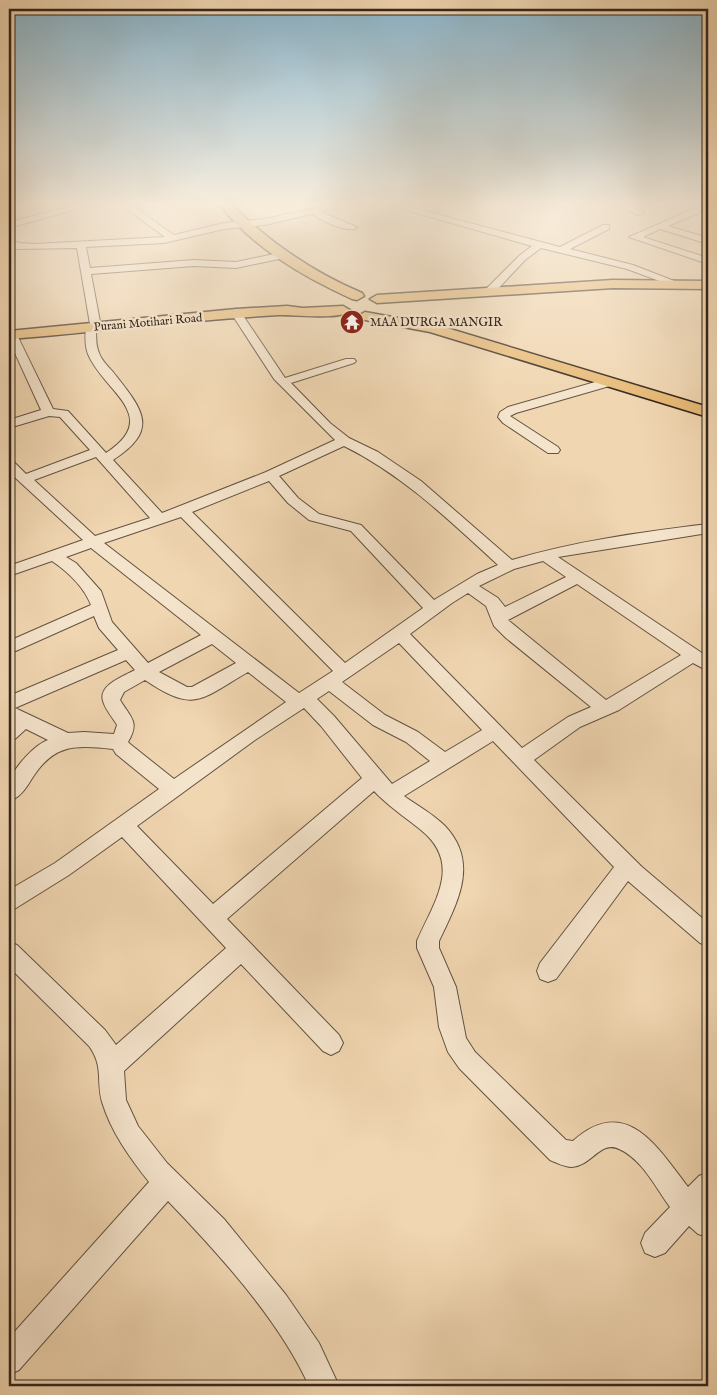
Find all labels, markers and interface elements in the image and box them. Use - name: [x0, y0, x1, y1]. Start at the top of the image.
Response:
- temple icon: MAA DURGA MANGIR: [339, 309, 365, 335]
- street label: Purani Motihari Road: [93, 310, 204, 335]
- place label: MAA DURGA MANGIR: [370, 315, 503, 330]

